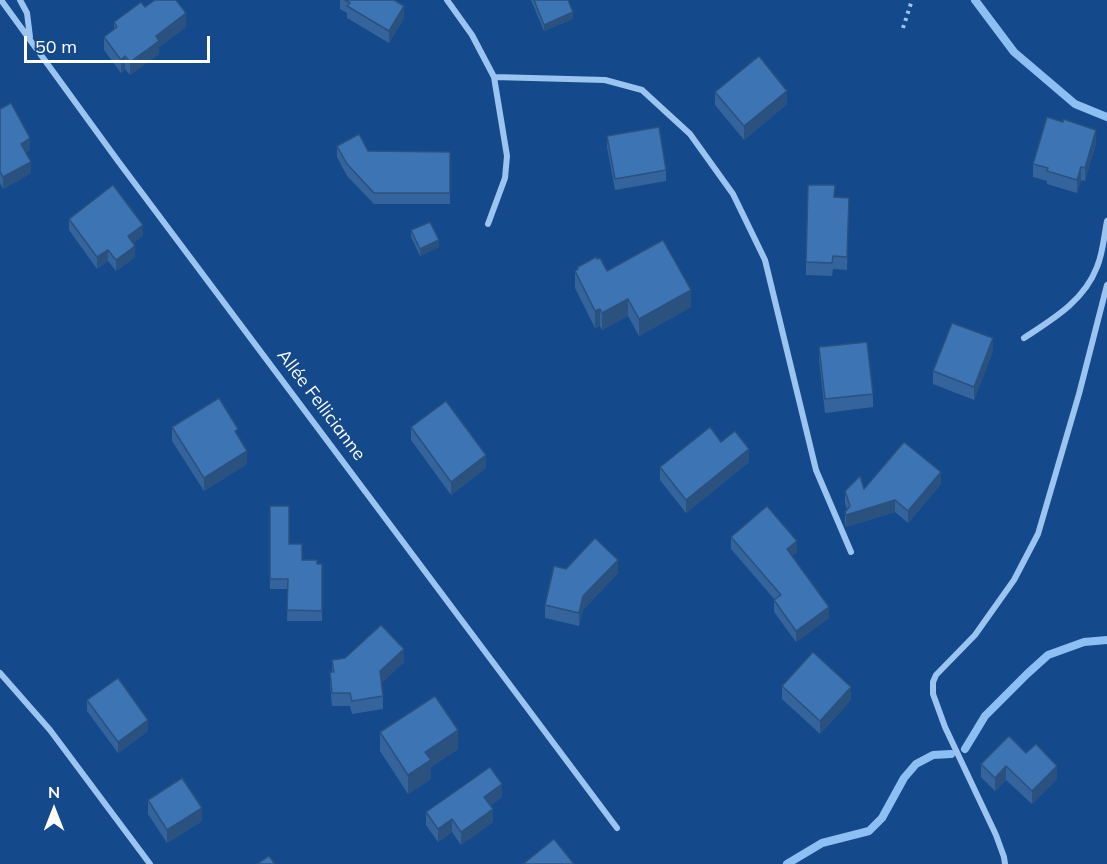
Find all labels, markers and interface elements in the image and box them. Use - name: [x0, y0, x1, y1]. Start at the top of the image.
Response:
- scale bar: [27, 24, 213, 62]
- text: 50 m: [35, 35, 77, 58]
- street label: Allée Fellicianne: [272, 345, 370, 465]
- north arrow: [24, 780, 84, 840]
- text: N: [48, 782, 60, 802]

